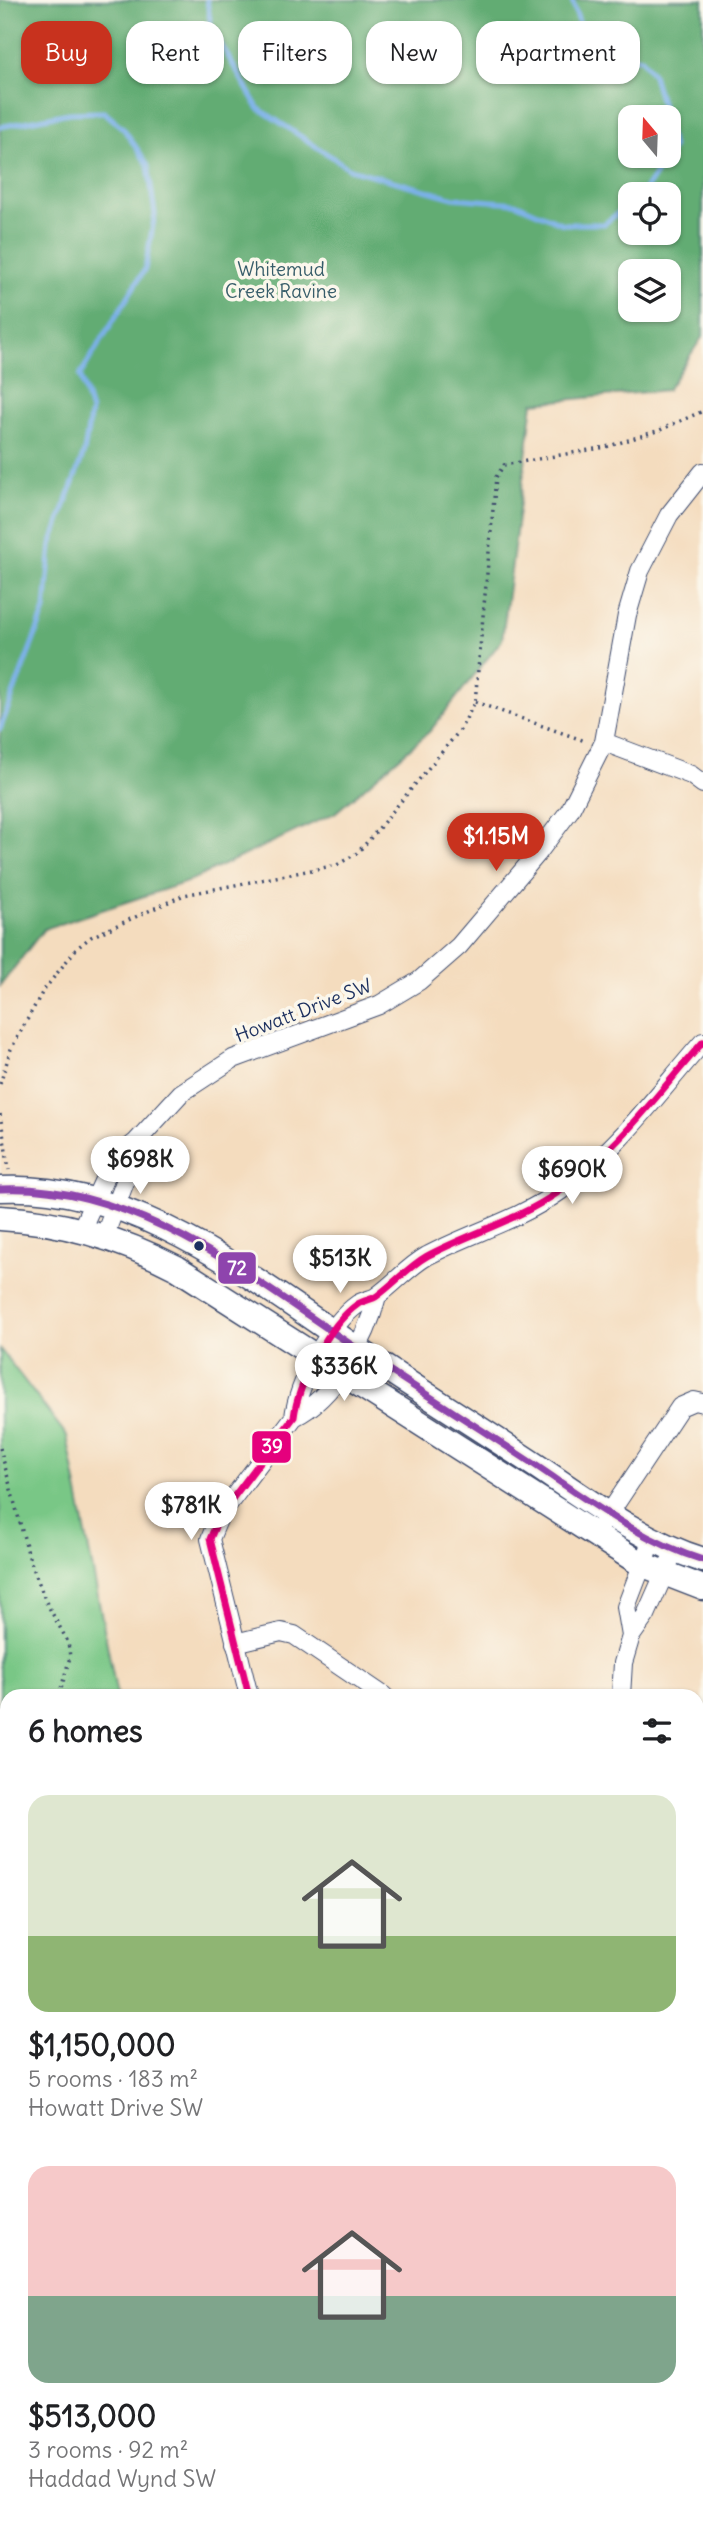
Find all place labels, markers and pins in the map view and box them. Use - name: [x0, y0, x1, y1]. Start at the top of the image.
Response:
- pin: $1.15M: [439, 814, 553, 873]
- pin: $698K: [91, 1136, 189, 1196]
- pin: $690K: [523, 1146, 621, 1206]
- pin: $513K: [291, 1236, 389, 1295]
- unlabelled marker: [192, 1239, 206, 1253]
- pin: $336K: [295, 1344, 393, 1403]
- pin: $781K: [142, 1482, 240, 1542]

